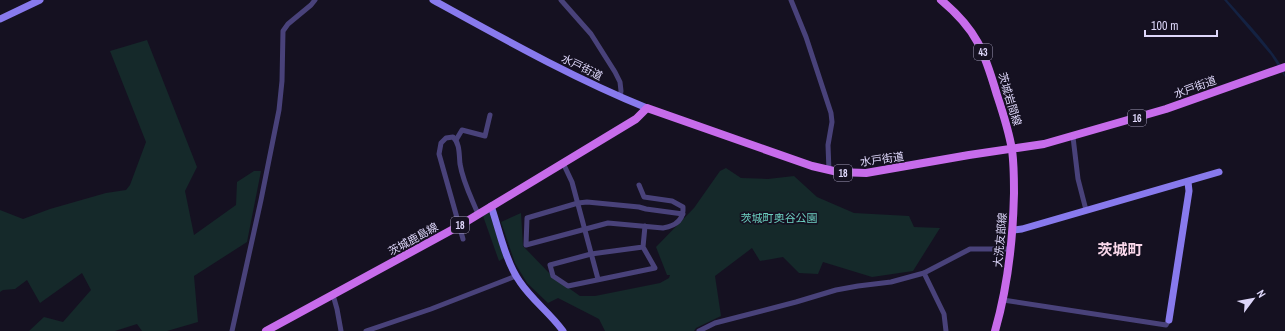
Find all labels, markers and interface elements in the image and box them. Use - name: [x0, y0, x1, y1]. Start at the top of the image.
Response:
- scale bar: [1145, 12, 1217, 38]
- text: 100 m: [1151, 18, 1178, 34]
- road number: 43: [974, 44, 992, 60]
- street label: 水戸街道: [559, 51, 605, 83]
- street label: 茨城岩間線: [995, 71, 1025, 127]
- street label: 水戸街道: [1172, 73, 1218, 101]
- road number: 16: [1128, 110, 1146, 126]
- street label: 水戸街道: [859, 149, 905, 169]
- road number: 18: [834, 165, 852, 181]
- park label: 茨城町奥谷公園: [741, 211, 818, 225]
- street label: 大洗友部線: [991, 212, 1009, 268]
- road number: 18: [451, 217, 469, 233]
- street label: 茨城鹿島線: [386, 220, 440, 258]
- district label: 茨城町: [1097, 239, 1143, 260]
- north arrow: [1233, 279, 1273, 319]
- text: N: [1254, 287, 1269, 300]

